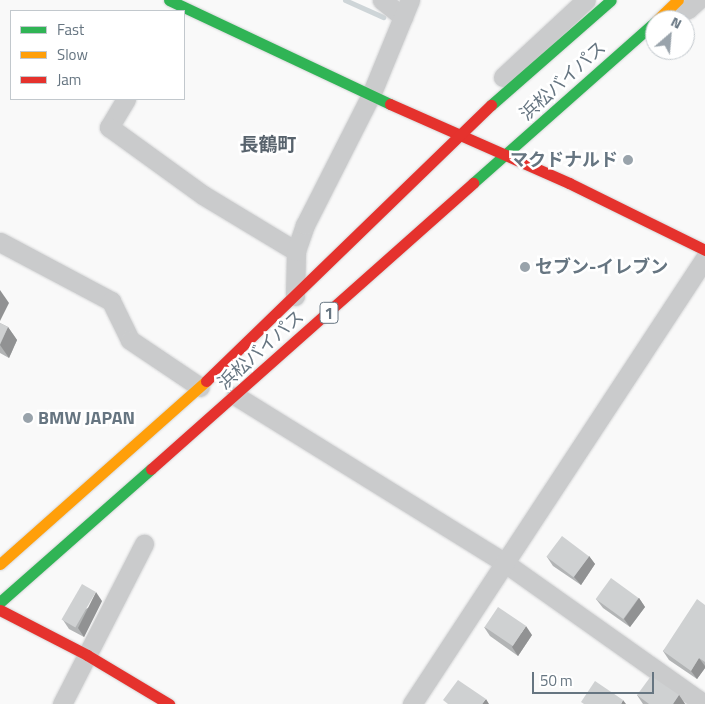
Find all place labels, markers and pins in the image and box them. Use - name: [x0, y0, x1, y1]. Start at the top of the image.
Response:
- place label: マクドナルド: [510, 149, 618, 171]
- marker: マクドナルド: [622, 154, 634, 166]
- place label: セブン-イレブン: [535, 256, 668, 278]
- marker: セブン-イレブン: [519, 261, 531, 273]
- place label: BMW JAPAN: [38, 407, 135, 429]
- marker: BMW JAPAN: [22, 412, 34, 424]

